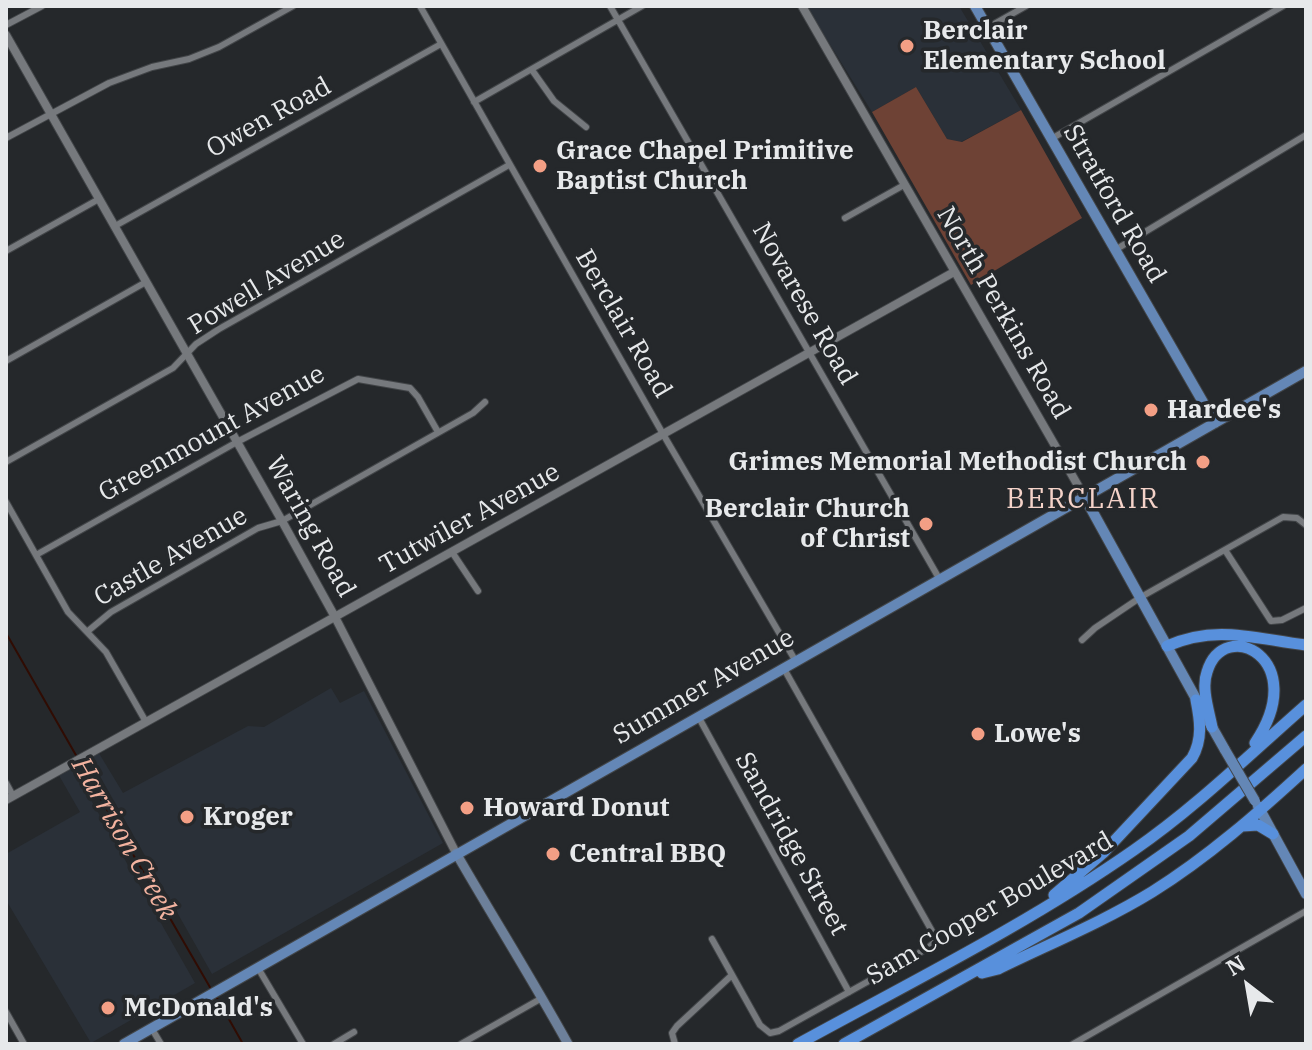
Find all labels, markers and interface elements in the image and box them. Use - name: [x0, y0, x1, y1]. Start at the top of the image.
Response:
- place label: Berclair Elementary School: [923, 15, 1166, 76]
- marker: Berclair Elementary School: [898, 37, 916, 55]
- street label: Owen Road: [201, 71, 337, 165]
- street label: Stratford Road: [1056, 119, 1172, 289]
- place label: Grace Chapel Primitive Baptist Church: [556, 135, 854, 196]
- marker: Grace Chapel Primitive Baptist Church: [531, 157, 549, 175]
- street label: North Perkins Road: [930, 201, 1076, 425]
- street label: Novarese Road: [745, 217, 863, 391]
- street label: Powell Avenue: [183, 224, 351, 342]
- street label: Berclair Road: [568, 244, 678, 404]
- street label: Greenmount Avenue: [94, 359, 330, 509]
- place label: Hardee's: [1167, 394, 1281, 426]
- marker: Hardee's: [1142, 401, 1160, 419]
- place label: Grimes Memorial Methodist Church: [728, 446, 1187, 478]
- street label: Waring Road: [258, 451, 362, 603]
- marker: Grimes Memorial Methodist Church: [1194, 453, 1212, 471]
- street label: Tutwiler Avenue: [375, 457, 565, 581]
- district label: BERCLAIR: [1006, 483, 1160, 517]
- place label: Berclair Church of Christ: [705, 493, 910, 554]
- street label: Castle Avenue: [89, 501, 253, 613]
- marker: Berclair Church of Christ: [917, 515, 935, 533]
- street label: Summer Avenue: [608, 623, 800, 751]
- place label: Lowe's: [994, 718, 1081, 750]
- marker: Lowe's: [969, 725, 987, 743]
- street label: Sandridge Street: [728, 747, 854, 941]
- water label: Harrison Creek: [64, 752, 184, 926]
- place label: Howard Donut: [483, 792, 670, 824]
- marker: Howard Donut: [458, 799, 476, 817]
- place label: Kroger: [203, 801, 293, 833]
- marker: Kroger: [178, 808, 196, 826]
- street label: Sam Cooper Boulevard: [861, 826, 1119, 992]
- place label: Central BBQ: [569, 838, 726, 870]
- marker: Central BBQ: [544, 845, 562, 863]
- north arrow: [1208, 946, 1288, 1026]
- text: N: [1220, 948, 1250, 982]
- place label: McDonald's: [124, 992, 273, 1024]
- marker: McDonald's: [99, 999, 117, 1017]

